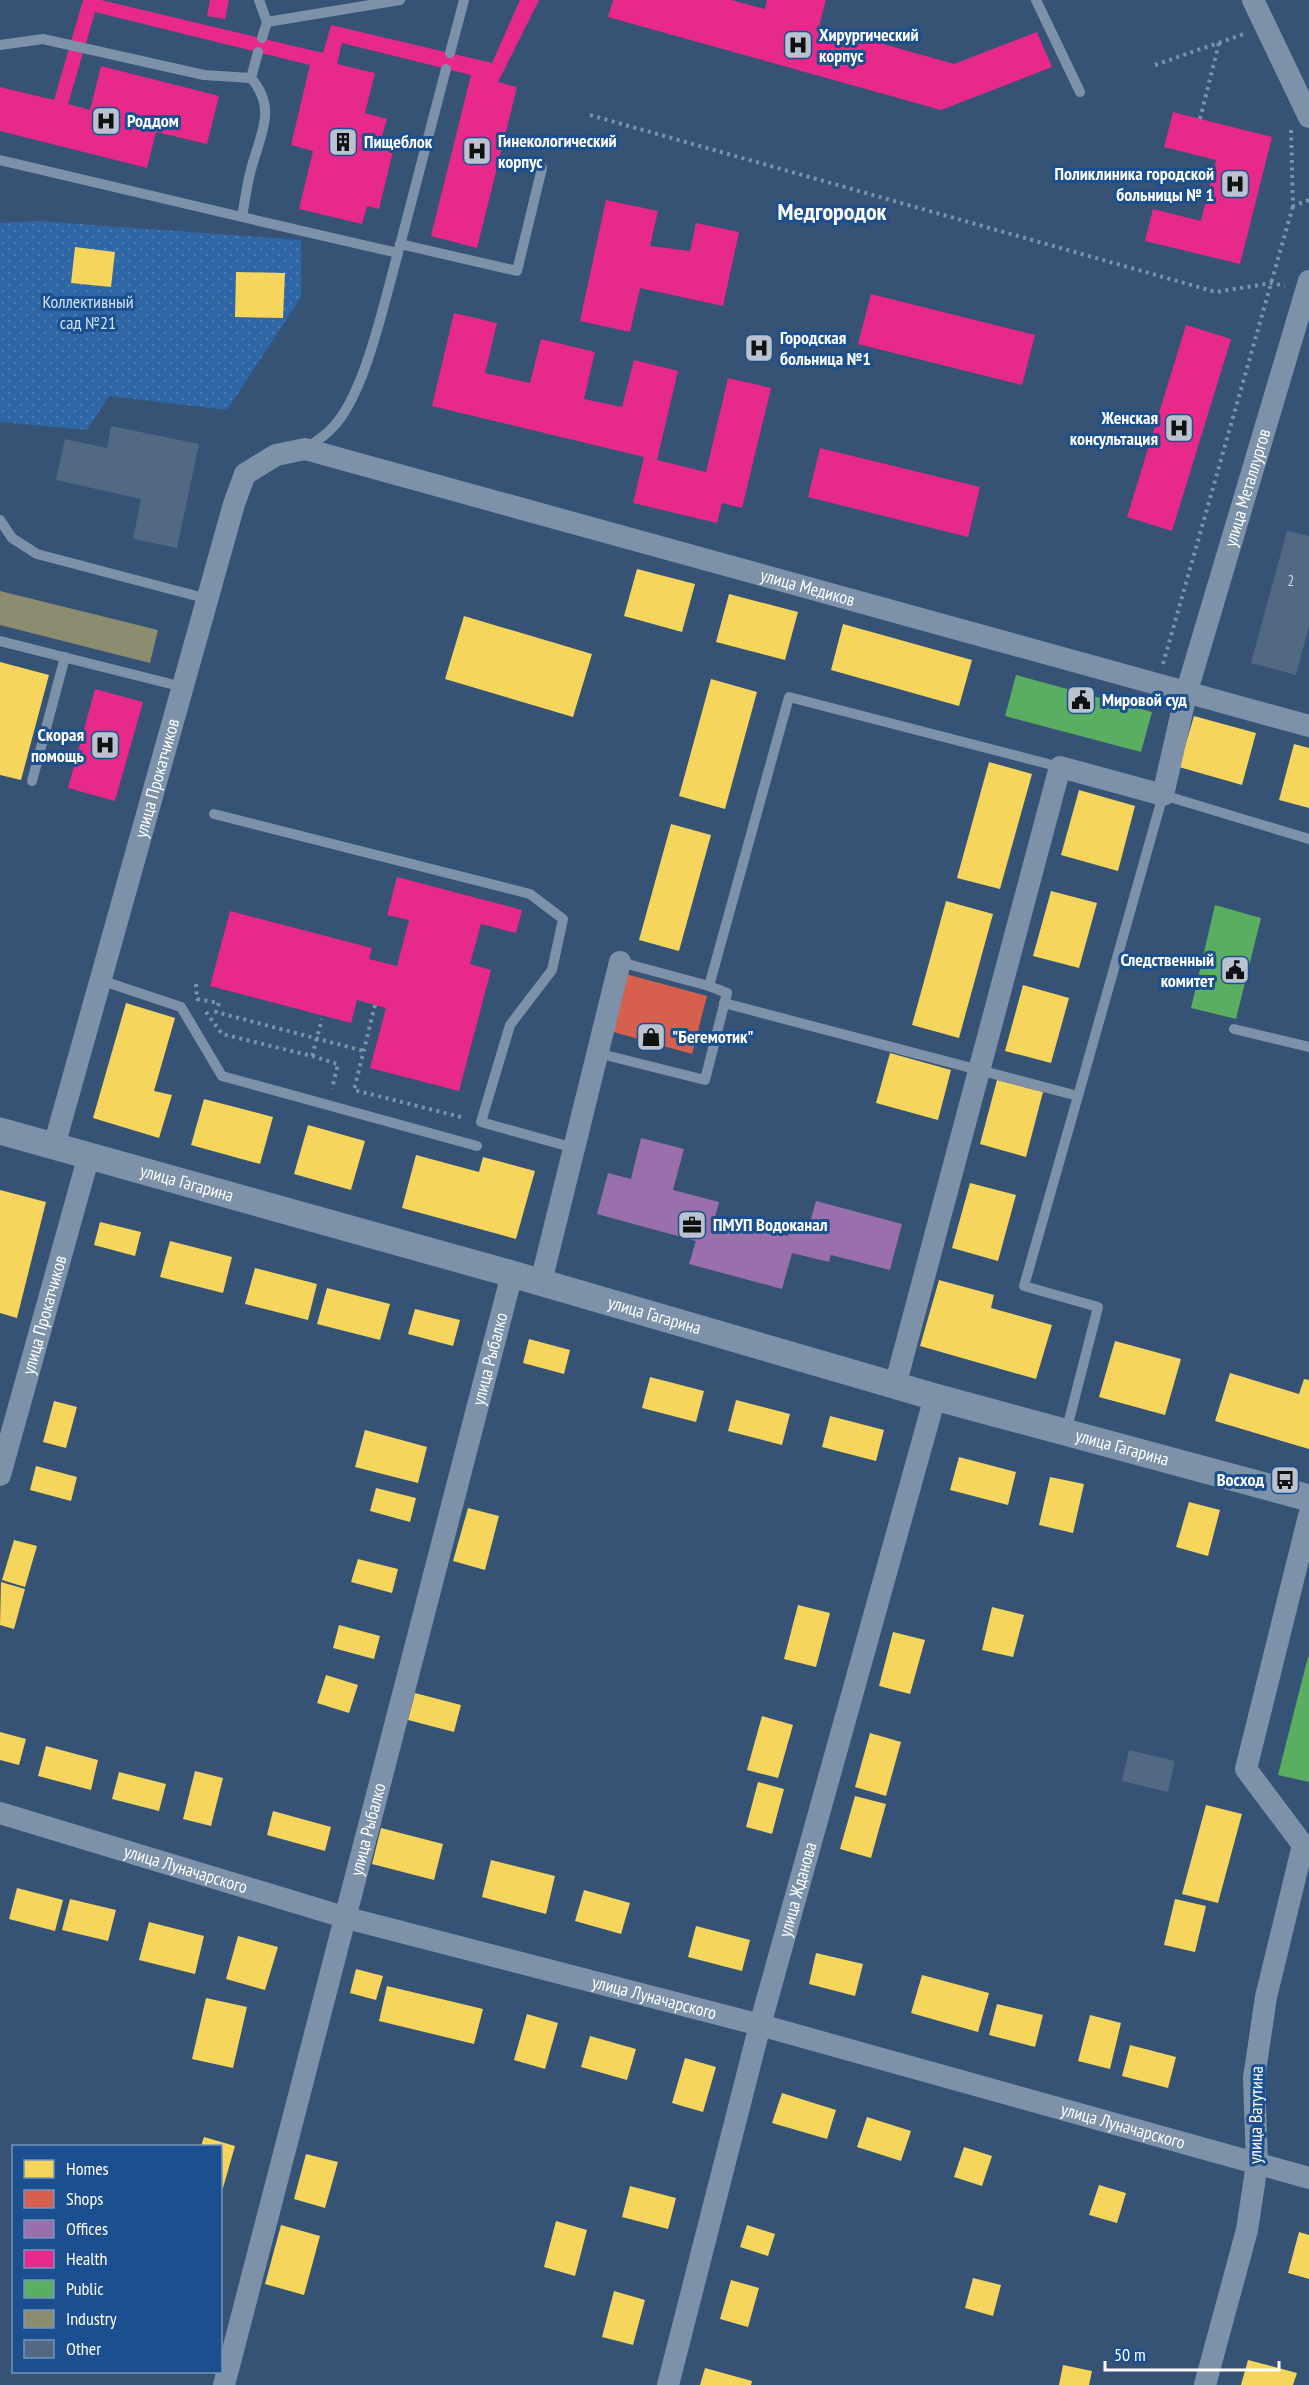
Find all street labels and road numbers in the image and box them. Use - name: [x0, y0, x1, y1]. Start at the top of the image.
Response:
- street label: улица Металлургов: [1218, 426, 1275, 550]
- street label: улица Медиков: [758, 563, 858, 611]
- street label: улица Прокатчиков: [129, 716, 184, 840]
- street label: улица Гагарина: [138, 1159, 236, 1207]
- street label: улица Прокатчиков: [16, 1253, 72, 1377]
- street label: улица Гагарина: [605, 1290, 704, 1339]
- street label: улица Рыбалко: [466, 1310, 513, 1408]
- street label: улица Гагарина: [1073, 1423, 1172, 1471]
- street label: улица Рыбалко: [344, 1780, 391, 1878]
- street label: улица Луначарского: [121, 1839, 251, 1898]
- street label: улица Жданова: [773, 1839, 821, 1940]
- street label: улица Луначарского: [590, 1970, 719, 2024]
- street label: улица Ватутина: [1243, 2066, 1268, 2164]
- street label: улица Луначарского: [1059, 2097, 1188, 2154]

